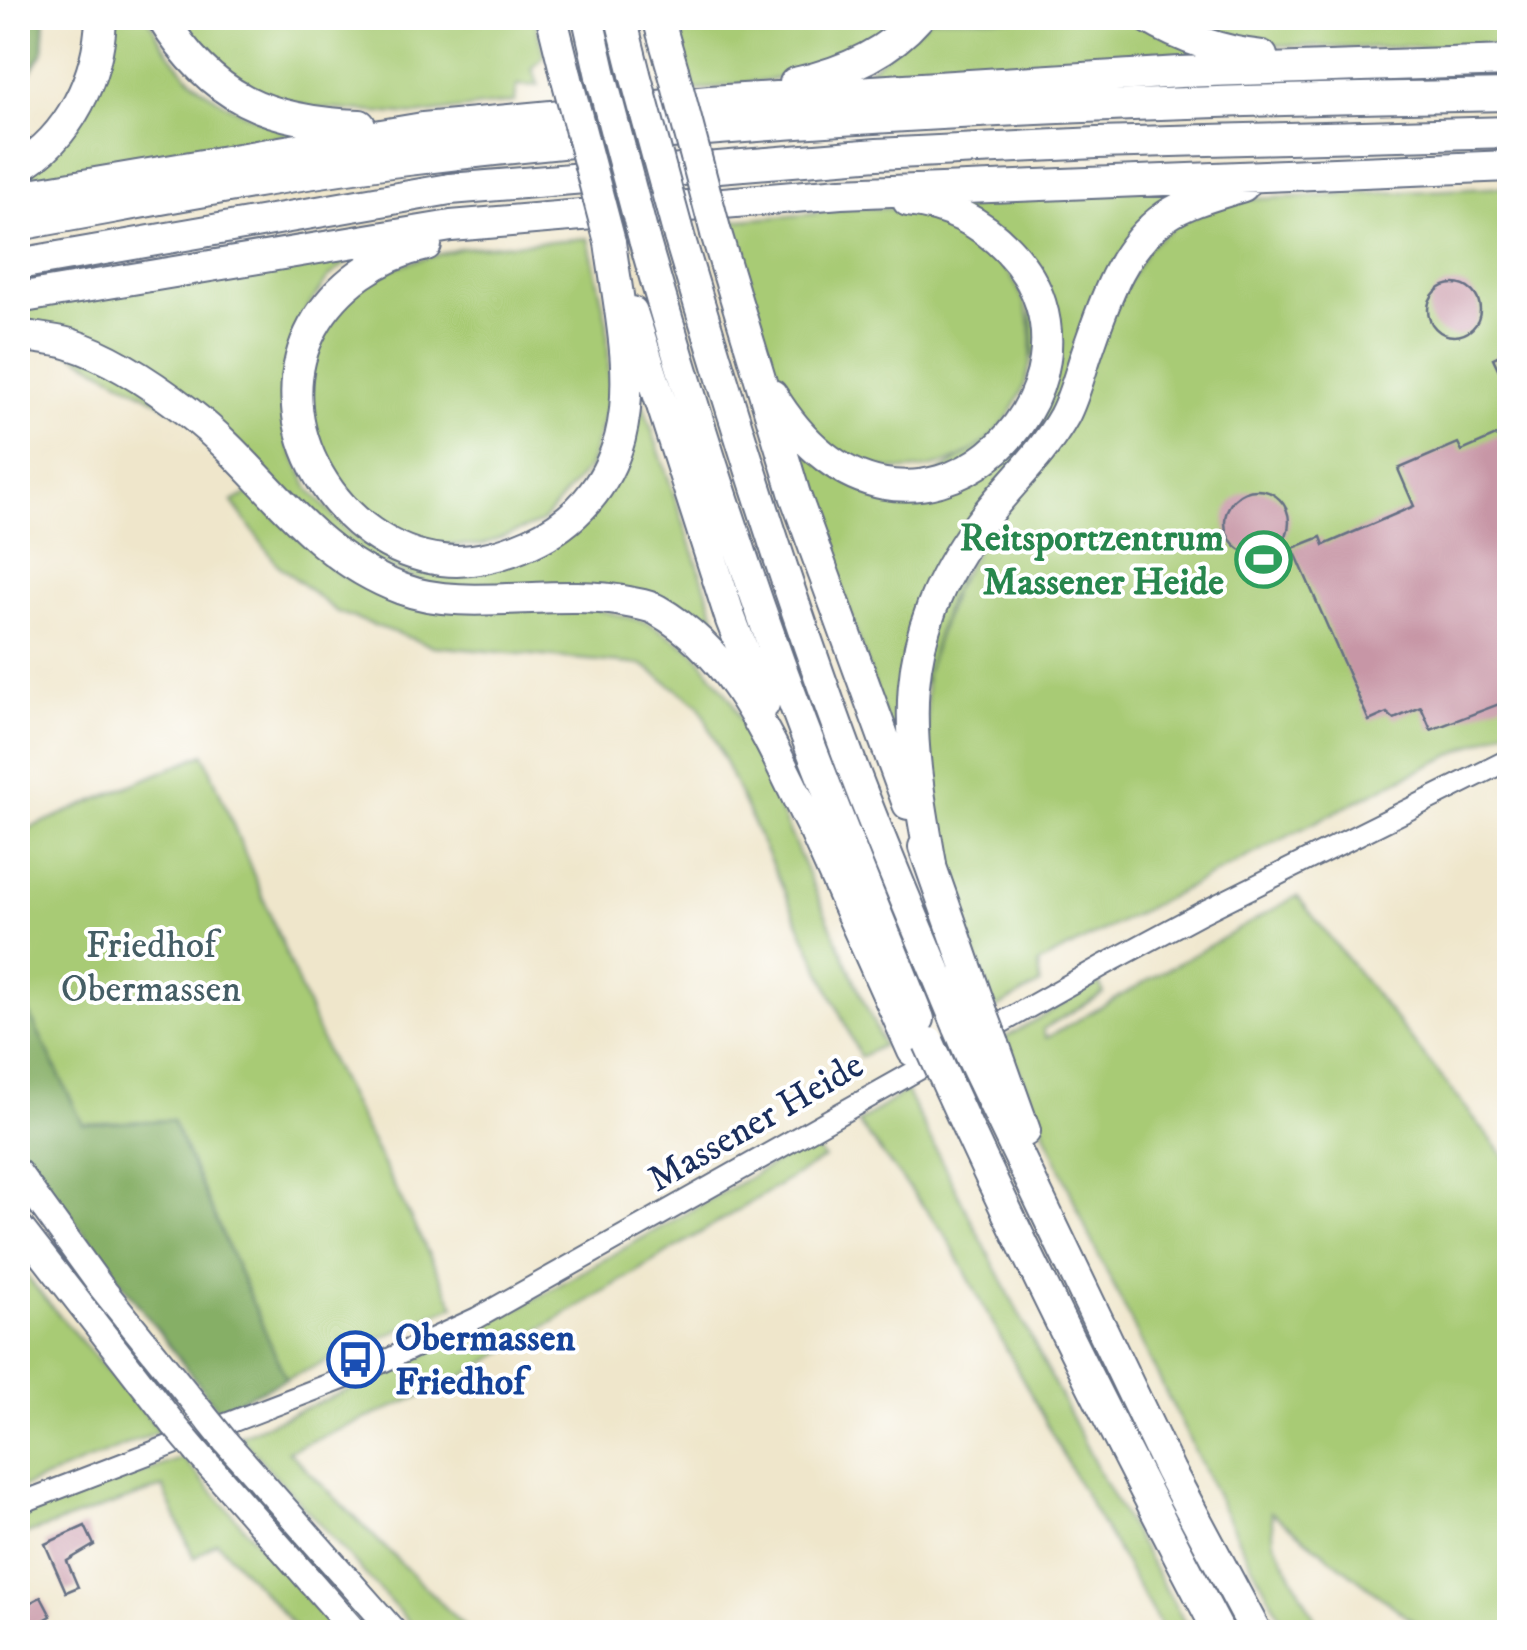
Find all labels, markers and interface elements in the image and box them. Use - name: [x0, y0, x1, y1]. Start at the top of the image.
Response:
- place label: Reitsportzentrum Massener Heide: [960, 515, 1224, 607]
- sports icon: Reitsportzentrum Massener Heide: [1233, 529, 1293, 589]
- park label: Friedhof Obermassen: [61, 922, 241, 1014]
- street label: Massener Heide: [640, 1042, 872, 1204]
- place label: Obermassen Friedhof: [395, 1315, 575, 1407]
- bus stop icon: Obermassen Friedhof: [326, 1329, 386, 1389]

